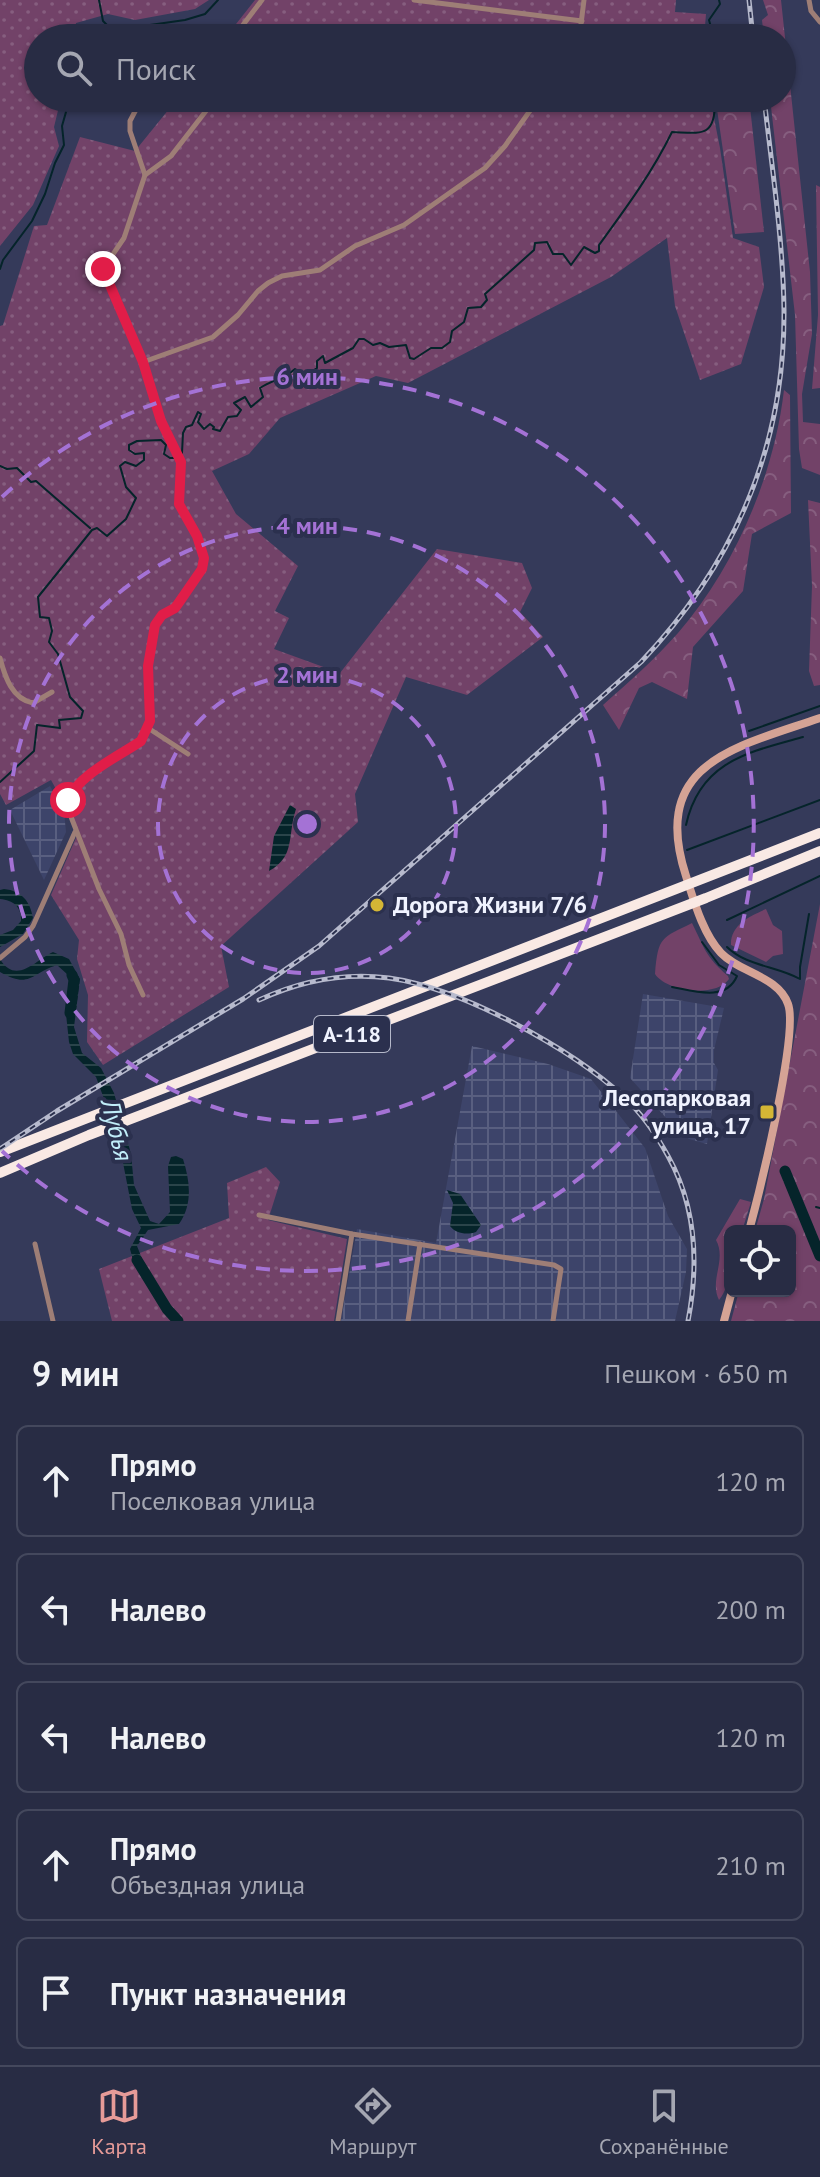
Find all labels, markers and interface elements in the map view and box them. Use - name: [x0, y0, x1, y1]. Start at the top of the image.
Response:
- search box: [24, 24, 796, 112]
- icon: search: [52, 46, 96, 90]
- text: Поиск: [116, 49, 196, 88]
- route end: [85, 251, 121, 287]
- text: 6 мин: [276, 361, 338, 392]
- text: 4 мин: [276, 510, 338, 541]
- text: 2 мин: [276, 659, 338, 690]
- route start: [50, 782, 86, 818]
- centre of rings: [293, 810, 321, 838]
- place label: Дорога Жизни 7/6: [393, 889, 587, 920]
- marker: Дорога Жизни 7/6: [368, 896, 386, 914]
- road number: А-118: [314, 1016, 390, 1052]
- place label: Лесопарковая улица, 17: [602, 1082, 751, 1141]
- water label: Лубья: [93, 1093, 141, 1164]
- marker: Лесопарковая улица, 17: [758, 1103, 776, 1121]
- map controls: [724, 1225, 796, 1297]
- button: locate: [724, 1225, 796, 1297]
- text: 9 мин: [32, 1351, 119, 1395]
- text: Пешком · 650 m: [604, 1357, 788, 1390]
- text: Прямо: [110, 1445, 197, 1484]
- icon: ahead: [34, 1459, 78, 1503]
- text: 120 m: [715, 1465, 786, 1498]
- text: Поселковая улица: [110, 1484, 315, 1517]
- icon: left: [34, 1587, 78, 1631]
- text: Налево: [110, 1590, 206, 1629]
- text: 200 m: [715, 1593, 786, 1626]
- icon: left: [34, 1715, 78, 1759]
- text: Налево: [110, 1718, 206, 1757]
- text: 120 m: [715, 1721, 786, 1754]
- text: Прямо: [110, 1829, 197, 1868]
- icon: ahead: [34, 1843, 78, 1887]
- text: 210 m: [715, 1849, 786, 1882]
- text: Объездная улица: [110, 1868, 305, 1901]
- icon: arrive: [34, 1971, 78, 2015]
- text: Пункт назначения: [110, 1974, 346, 2013]
- tab: Карта: [91, 2084, 147, 2160]
- tab: Маршрут: [329, 2084, 416, 2160]
- tab: Сохранённые: [599, 2084, 729, 2160]

